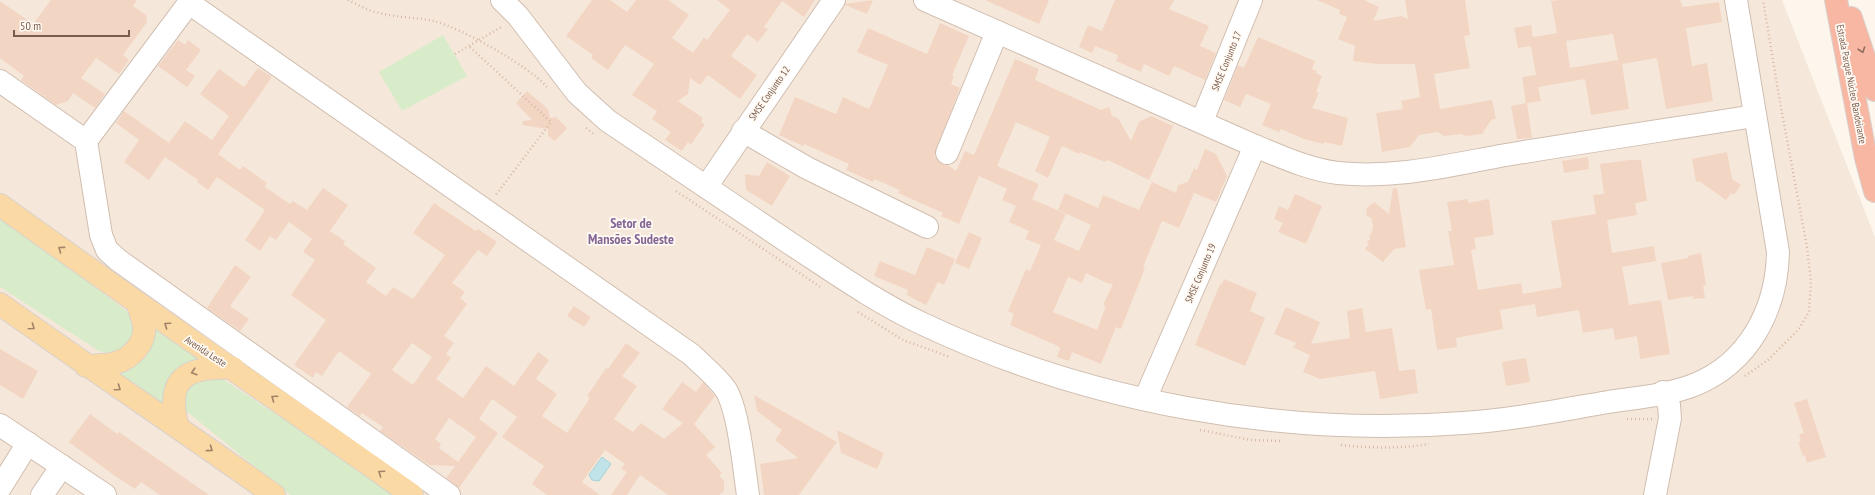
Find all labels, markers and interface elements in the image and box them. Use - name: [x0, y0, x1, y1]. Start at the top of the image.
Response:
- scale bar: [14, 12, 129, 38]
- text: 50 m: [20, 18, 41, 33]
- street label: Estrada Parque Núcleo Bandeirante: [1834, 23, 1869, 145]
- street label: SMSE Conjunto 17: [1209, 29, 1244, 93]
- one-way arrow: [1857, 47, 1865, 54]
- street label: SMSE Conjunto 12: [746, 64, 793, 123]
- district label: Setor de Mansões Sudeste: [588, 214, 674, 248]
- street label: SMSE Conjunto 19: [1182, 242, 1219, 305]
- one-way arrow: [58, 246, 65, 254]
- one-way arrow: [27, 322, 34, 329]
- one-way arrow: [164, 323, 171, 330]
- street label: Avenida Leste: [182, 333, 229, 370]
- one-way arrow: [191, 367, 198, 376]
- one-way arrow: [114, 383, 121, 390]
- one-way arrow: [271, 395, 278, 403]
- one-way arrow: [205, 444, 212, 451]
- one-way arrow: [378, 471, 385, 478]

